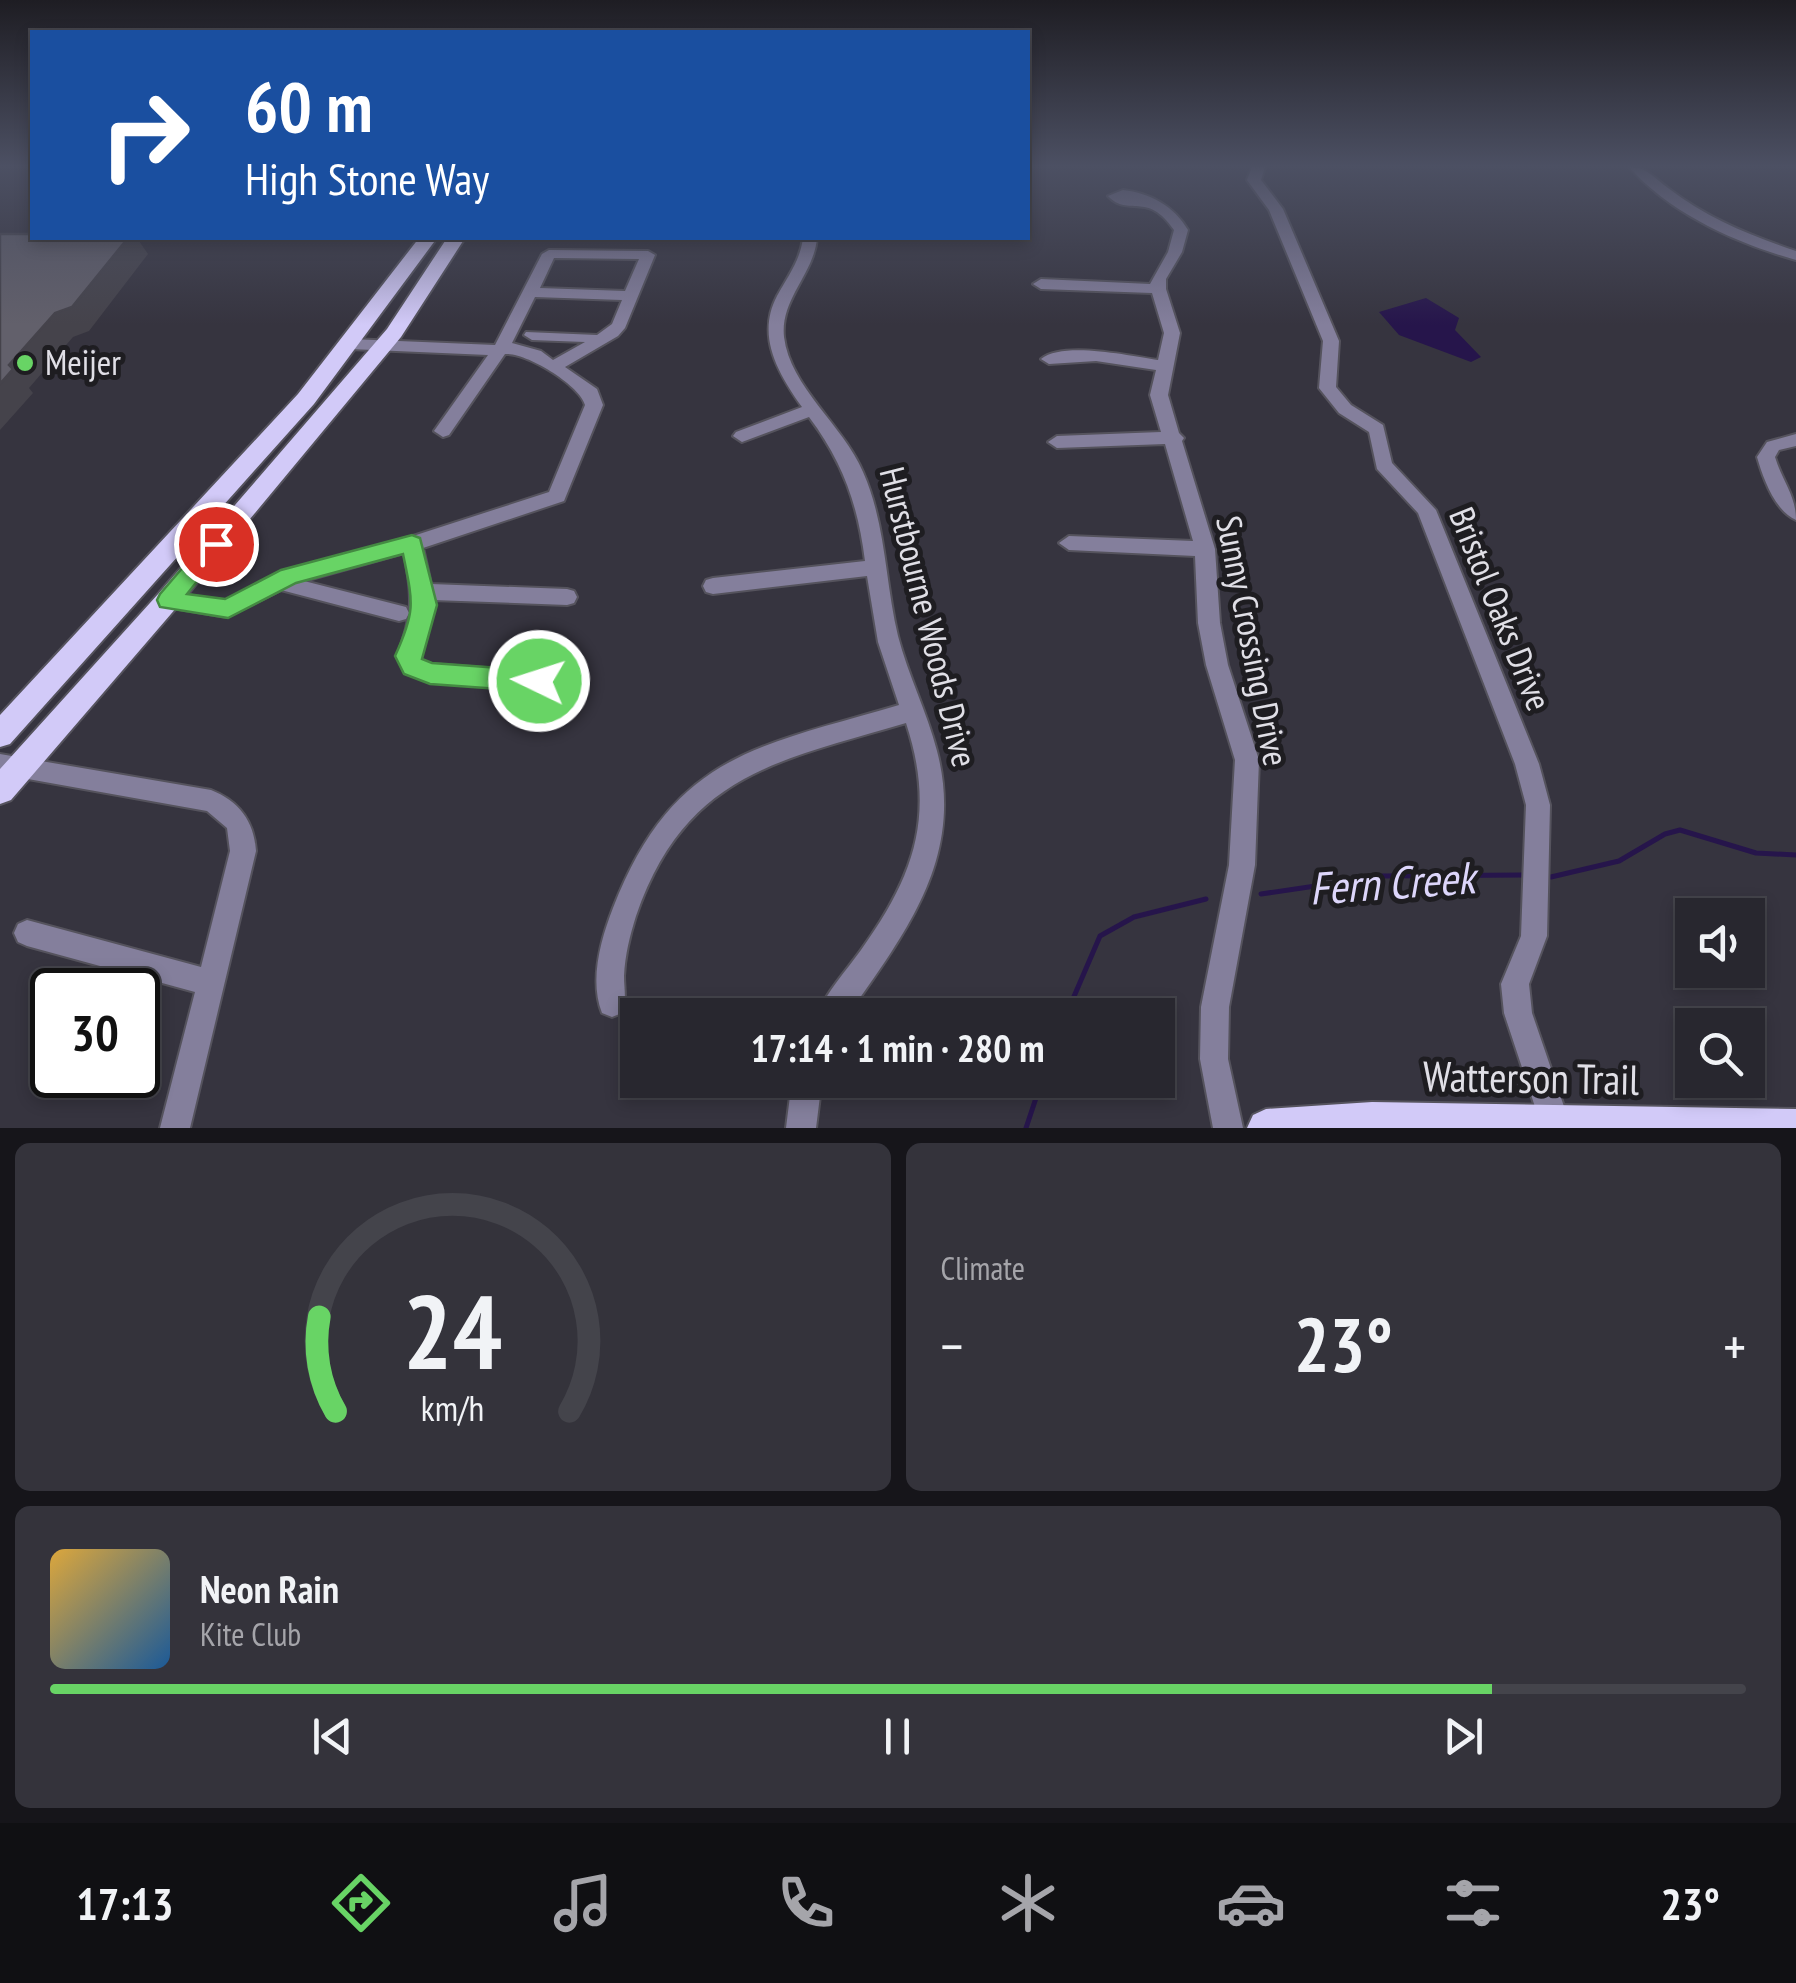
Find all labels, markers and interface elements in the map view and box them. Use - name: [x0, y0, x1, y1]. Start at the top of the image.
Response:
- text: 60 m: [245, 61, 373, 151]
- icon: right: [80, 70, 210, 200]
- text: High Stone Way: [245, 149, 489, 207]
- place label: Meijer: [45, 339, 121, 385]
- marker: Meijer: [14, 352, 36, 374]
- street label: Hurstbourne Woods Drive: [869, 462, 988, 771]
- street label: Bristol Oaks Drive: [1439, 500, 1563, 717]
- pin: [174, 502, 259, 587]
- street label: Sunny Crossing Drive: [1206, 512, 1300, 770]
- icon: arrive: [189, 517, 244, 572]
- position arrow: [487, 629, 591, 733]
- water label: Fern Creek: [1307, 847, 1481, 917]
- map controls: [1675, 898, 1765, 1098]
- button: sound: [1675, 898, 1765, 988]
- speed limit sign: 30: [30, 968, 160, 1098]
- button: search: [1675, 1008, 1765, 1098]
- text: 17:14 · 1 min · 280 m: [751, 1023, 1044, 1072]
- street label: Watterson Trail: [1422, 1048, 1640, 1107]
- text: Climate: [941, 1247, 1025, 1289]
- text: 24: [403, 1263, 502, 1398]
- text: 23°: [1294, 1296, 1393, 1393]
- text: −: [941, 1310, 963, 1381]
- text: +: [1723, 1310, 1746, 1381]
- text: km/h: [421, 1385, 484, 1431]
- text: Neon Rain: [200, 1564, 339, 1613]
- text: Kite Club: [200, 1613, 301, 1655]
- icon: previous: [305, 1709, 360, 1764]
- icon: pause: [870, 1709, 925, 1764]
- icon: next: [1436, 1709, 1491, 1764]
- icon: directions: [326, 1868, 396, 1938]
- icon: music: [548, 1868, 618, 1938]
- icon: phone: [771, 1868, 841, 1938]
- icon: climate: [993, 1868, 1063, 1938]
- icon: car: [1216, 1868, 1286, 1938]
- icon: filters: [1438, 1868, 1508, 1938]
- text: 17:13: [76, 1874, 174, 1932]
- text: 23°: [1660, 1874, 1720, 1932]

